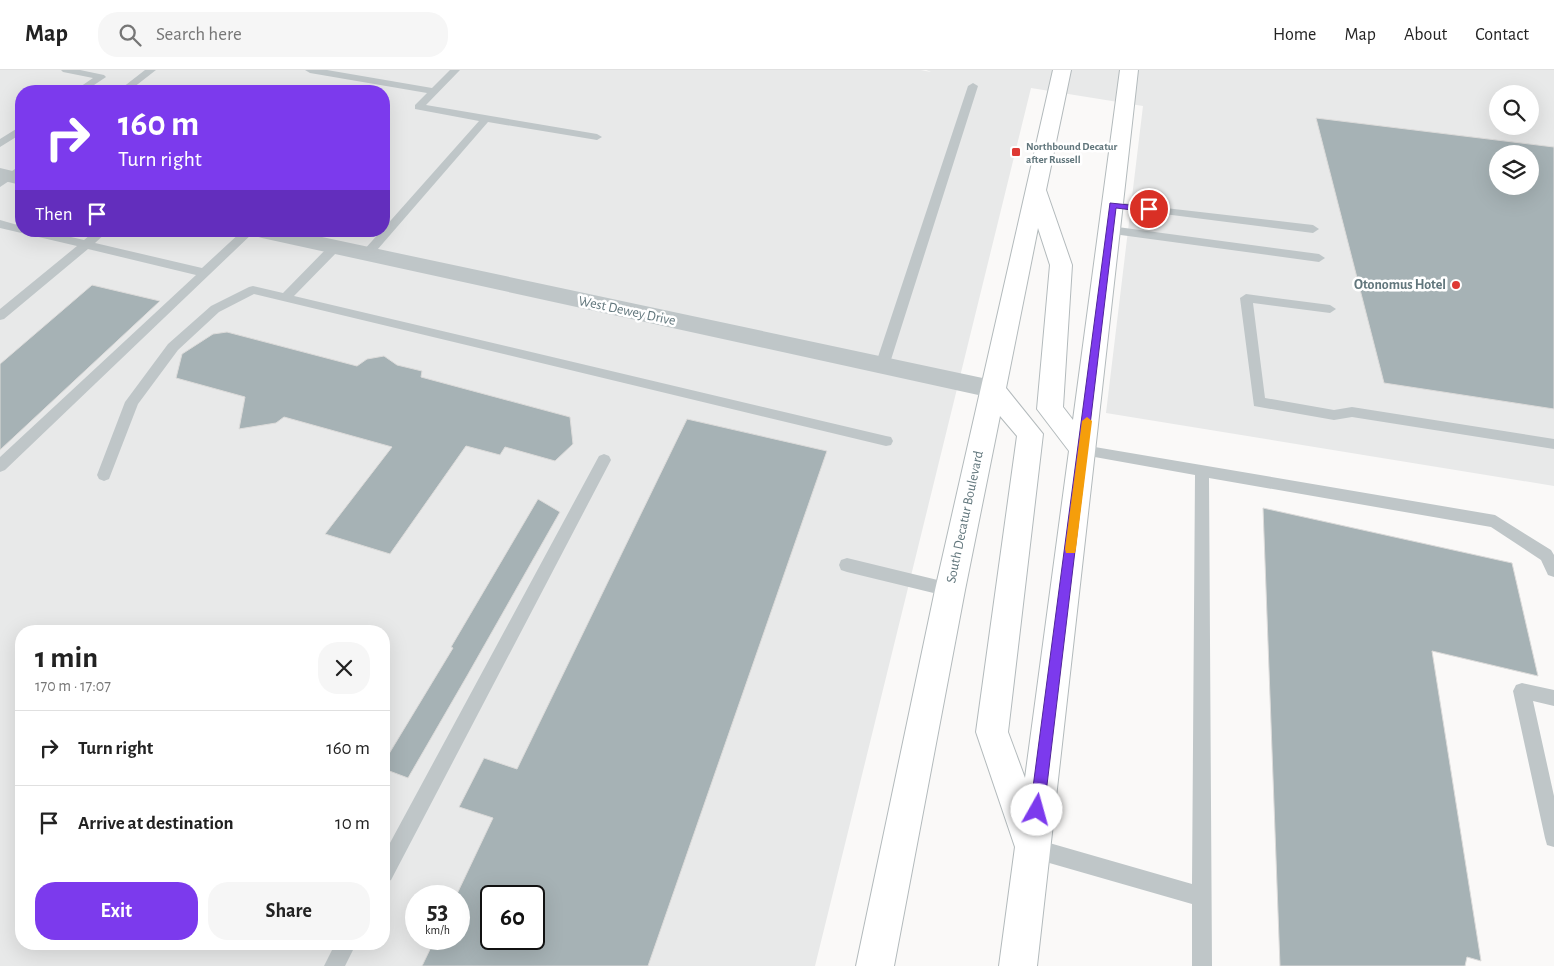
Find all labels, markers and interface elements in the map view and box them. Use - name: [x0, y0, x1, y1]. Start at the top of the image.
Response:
- search box: [98, 12, 448, 57]
- icon: search: [116, 21, 144, 49]
- text: Map: [25, 22, 68, 46]
- text: Search here: [156, 25, 242, 44]
- text: Home: [1273, 26, 1316, 44]
- text: Map: [1344, 26, 1376, 44]
- text: About: [1404, 26, 1447, 44]
- text: Contact: [1475, 26, 1529, 44]
- map controls: [1489, 85, 1539, 195]
- button: search: [1489, 85, 1539, 135]
- icon: right: [35, 105, 100, 170]
- text: 160 m: [118, 107, 199, 142]
- place label: Northbound Decatur after Russell: [1026, 141, 1118, 165]
- button: layers: [1489, 145, 1539, 195]
- marker: Northbound Decatur after Russell: [1010, 146, 1022, 158]
- text: Turn right: [118, 148, 202, 170]
- pin: [1128, 188, 1170, 230]
- icon: arrive: [1135, 195, 1163, 223]
- icon: arrive: [83, 200, 111, 228]
- text: Then: [35, 205, 73, 224]
- place label: Otonomus Hotel: [1354, 278, 1446, 292]
- marker: Otonomus Hotel: [1450, 279, 1462, 291]
- street label: West Dewey Drive: [577, 294, 677, 328]
- street label: South Decatur Boulevard: [944, 450, 986, 584]
- button: close: [318, 642, 370, 694]
- text: 1 min: [35, 643, 98, 673]
- text: 170 m · 17:07: [35, 678, 111, 694]
- icon: right: [35, 734, 63, 762]
- text: Turn right: [78, 739, 153, 758]
- text: 160 m: [326, 739, 370, 758]
- position arrow: [1010, 783, 1062, 835]
- icon: arrive: [35, 809, 63, 837]
- text: Arrive at destination: [78, 814, 234, 833]
- text: 10 m: [335, 814, 370, 833]
- button: Exit: [35, 882, 198, 940]
- button: Share: [208, 882, 370, 940]
- speed limit sign: 60: [480, 885, 545, 950]
- text: 53: [427, 899, 448, 924]
- text: km/h: [425, 924, 450, 936]

